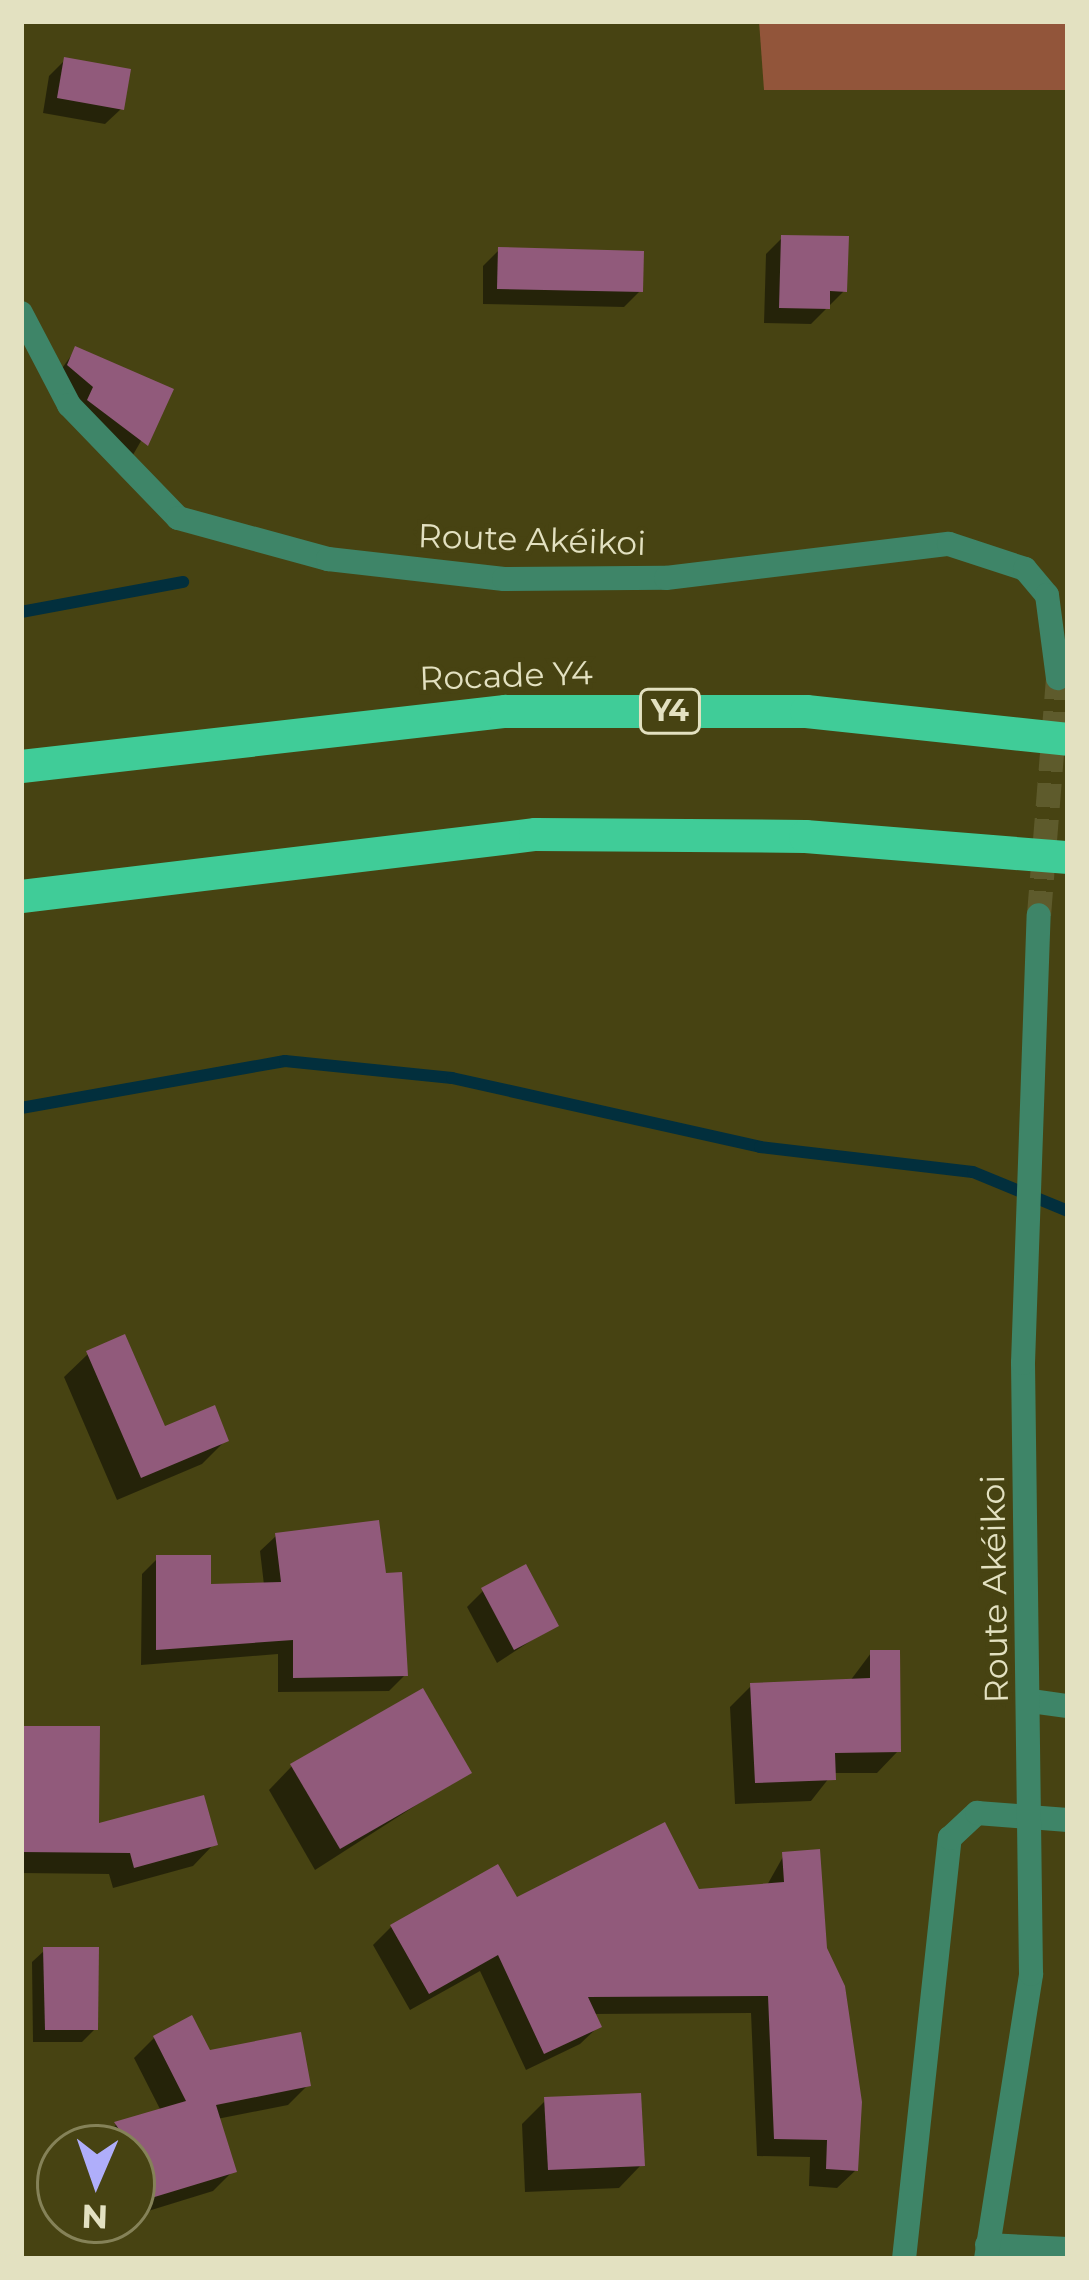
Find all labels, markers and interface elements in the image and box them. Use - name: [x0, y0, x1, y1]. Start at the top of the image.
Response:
- street label: Route Akéikoi: [417, 516, 647, 564]
- street label: Rocade Y4: [419, 653, 593, 699]
- road number: Y4: [637, 687, 703, 735]
- street label: Route Akéikoi: [973, 1475, 1017, 1703]
- north arrow: [36, 2124, 156, 2244]
- text: N: [81, 2197, 109, 2237]

